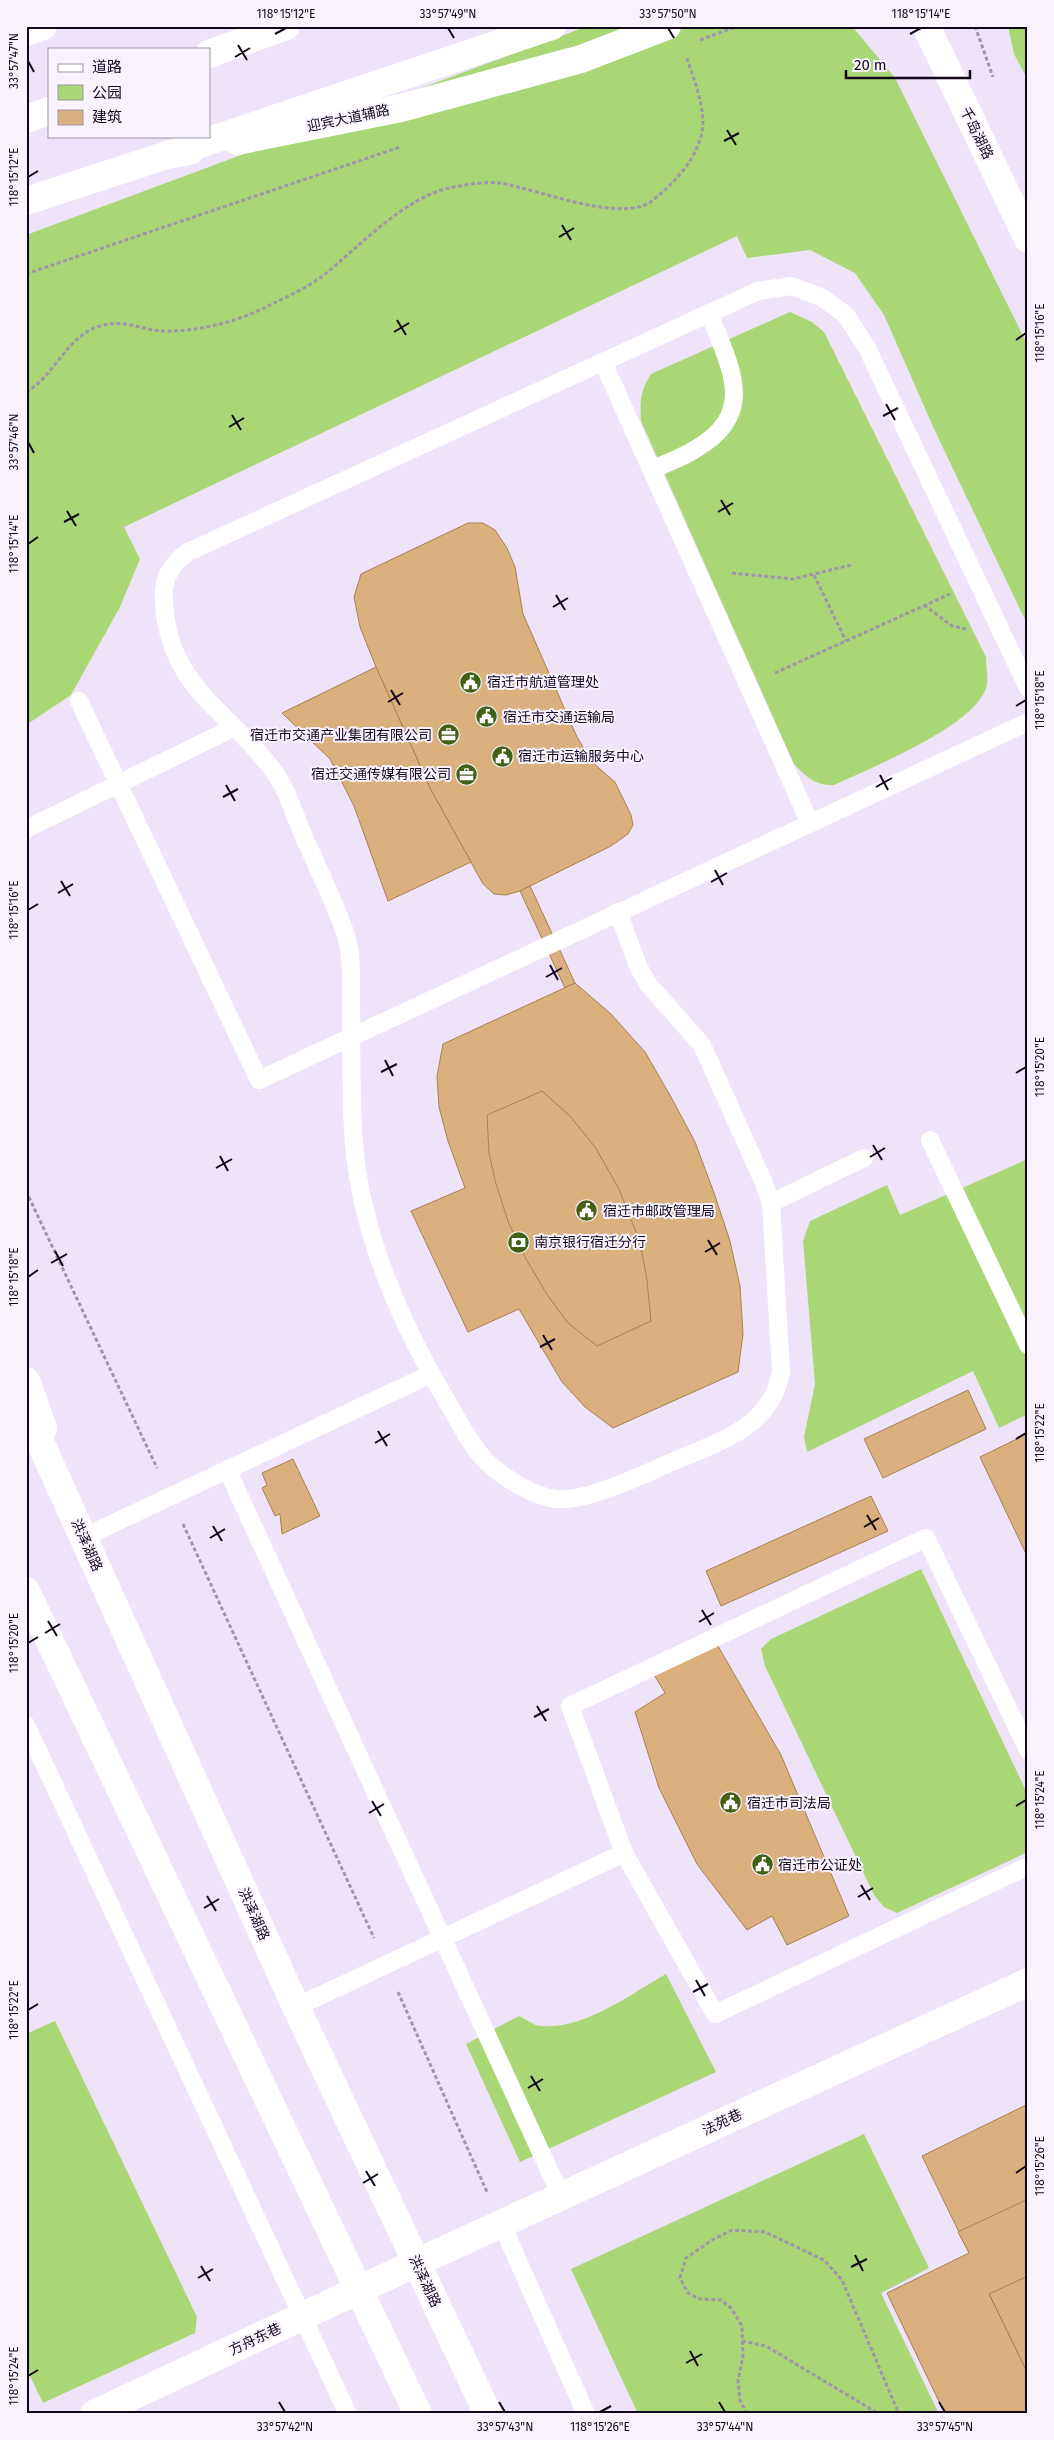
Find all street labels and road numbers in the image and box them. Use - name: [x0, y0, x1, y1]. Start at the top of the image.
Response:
- street label: 迎宾大道辅路: [305, 101, 391, 136]
- street label: 千岛湖路: [957, 104, 996, 162]
- street label: 洪泽湖路: [67, 1516, 106, 1574]
- street label: 洪泽湖路: [234, 1885, 273, 1943]
- street label: 法苑巷: [700, 2106, 745, 2139]
- street label: 洪泽湖路: [405, 2252, 444, 2310]
- street label: 方舟东巷: [226, 2320, 284, 2359]

